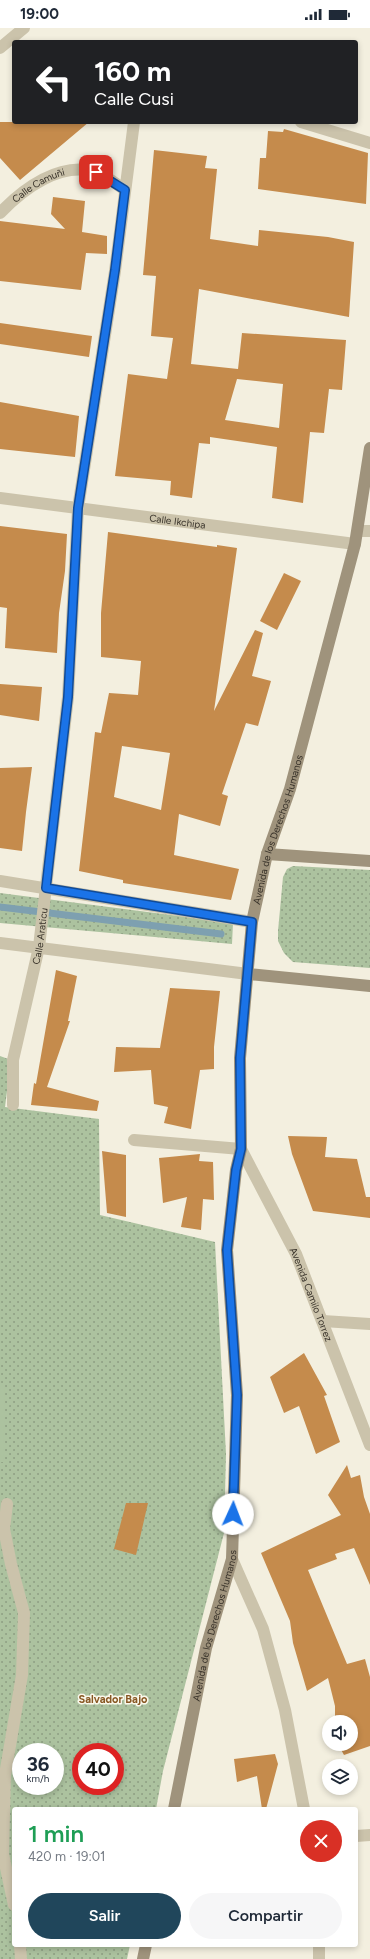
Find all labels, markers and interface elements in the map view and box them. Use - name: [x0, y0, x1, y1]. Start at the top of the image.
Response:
- text: 19:00: [20, 5, 59, 23]
- text: 160 m: [94, 54, 171, 88]
- icon: left: [28, 56, 80, 108]
- text: Calle Cusi: [94, 88, 174, 110]
- pin: [79, 155, 113, 189]
- icon: arrive: [85, 161, 107, 183]
- street label: Calle Camuñi: [9, 166, 66, 206]
- street label: Calle Ikchipa: [149, 511, 206, 532]
- street label: Avenida de los Derechos Humanos: [250, 753, 306, 906]
- street label: Calle Araticu: [29, 907, 51, 966]
- street label: Avenida Camilo Torrez: [287, 1245, 335, 1343]
- position arrow: [212, 1493, 254, 1535]
- street label: Avenida de los Derechos Humanos: [190, 1550, 239, 1702]
- district label: Salvador Bajo: [79, 1693, 148, 1706]
- map controls: [322, 1715, 358, 1795]
- button: sound: [322, 1715, 358, 1751]
- speed limit sign: 40: [72, 1743, 124, 1795]
- text: 36: [27, 1752, 49, 1776]
- button: layers: [322, 1759, 358, 1795]
- text: km/h: [27, 1772, 49, 1785]
- text: 1 min: [28, 1819, 84, 1848]
- button: close: [300, 1820, 342, 1862]
- text: 420 m · 19:01: [28, 1849, 105, 1864]
- button: Salir: [28, 1893, 181, 1939]
- button: Compartir: [189, 1893, 342, 1939]

